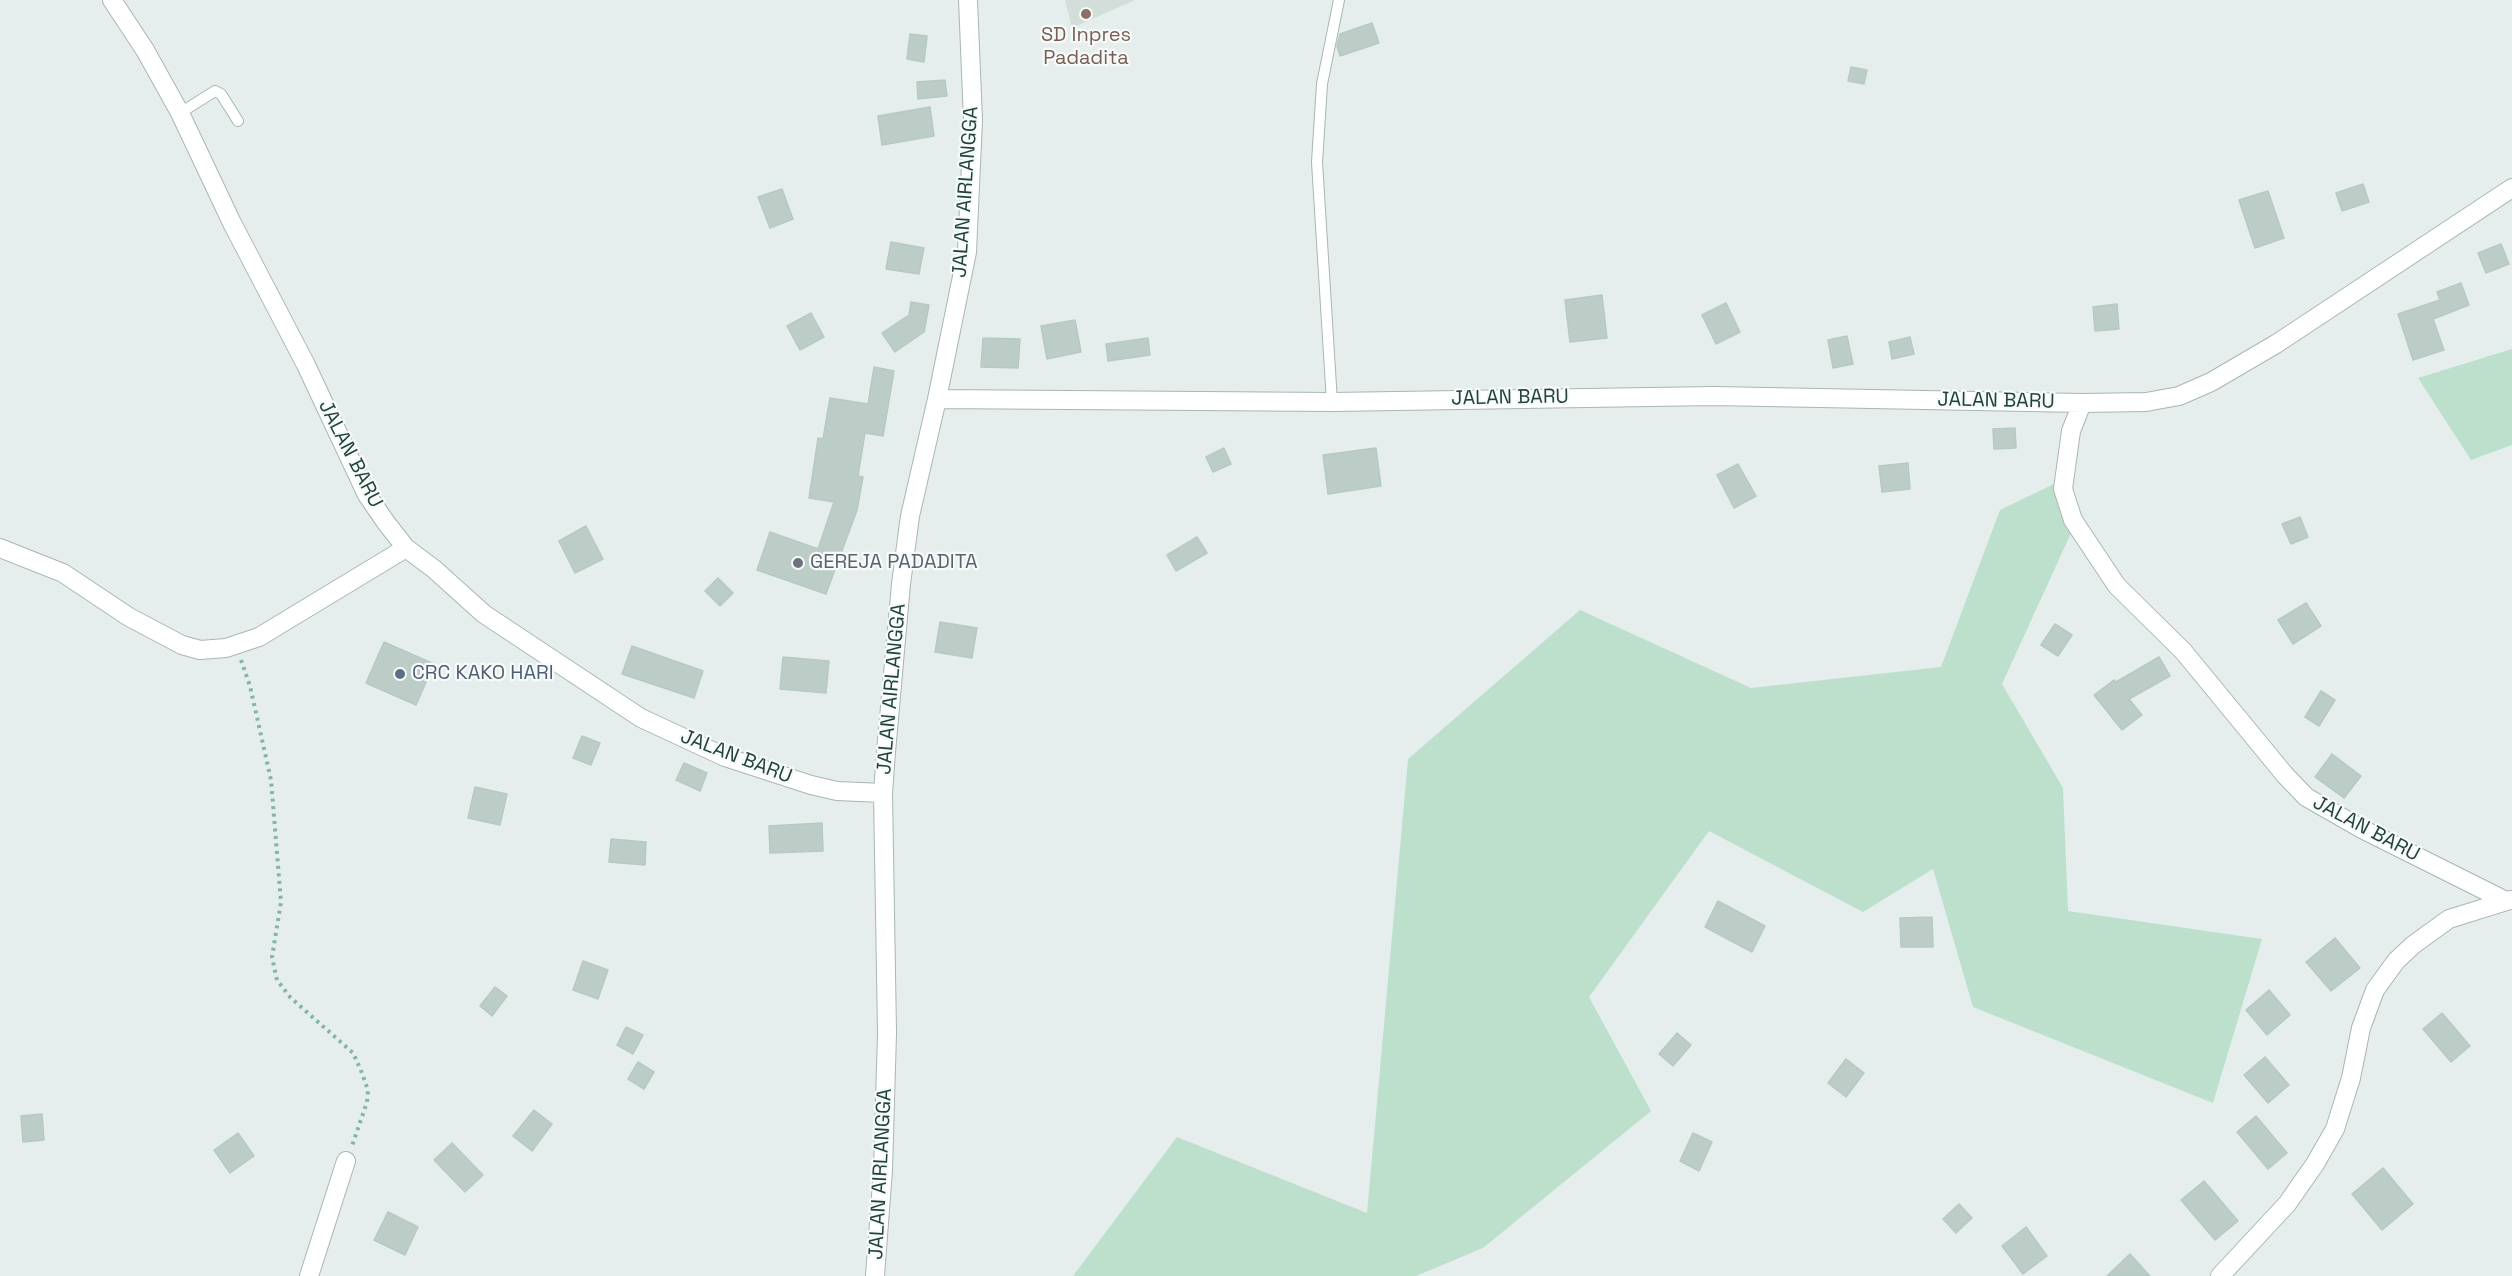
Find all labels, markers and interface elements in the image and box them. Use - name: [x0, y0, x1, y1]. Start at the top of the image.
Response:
- marker: SD Inpres Padadita: [1079, 7, 1093, 21]
- place label: SD Inpres Padadita: [1041, 24, 1131, 71]
- street label: JALAN AIRLANGGA: [948, 106, 984, 278]
- street label: JALAN BARU: [1451, 385, 1569, 411]
- street label: JALAN BARU: [1937, 388, 2055, 414]
- street label: JALAN BARU: [313, 396, 387, 512]
- place label: GEREJA PADADITA: [810, 551, 977, 575]
- marker: GEREJA PADADITA: [791, 556, 805, 570]
- street label: JALAN AIRLANGGA: [873, 602, 911, 776]
- place label: CRC KAKO HARI: [412, 662, 554, 686]
- marker: CRC KAKO HARI: [393, 667, 407, 681]
- street label: JALAN BARU: [677, 725, 795, 789]
- street label: JALAN BARU: [2309, 791, 2423, 867]
- street label: JALAN AIRLANGGA: [865, 1088, 897, 1260]

